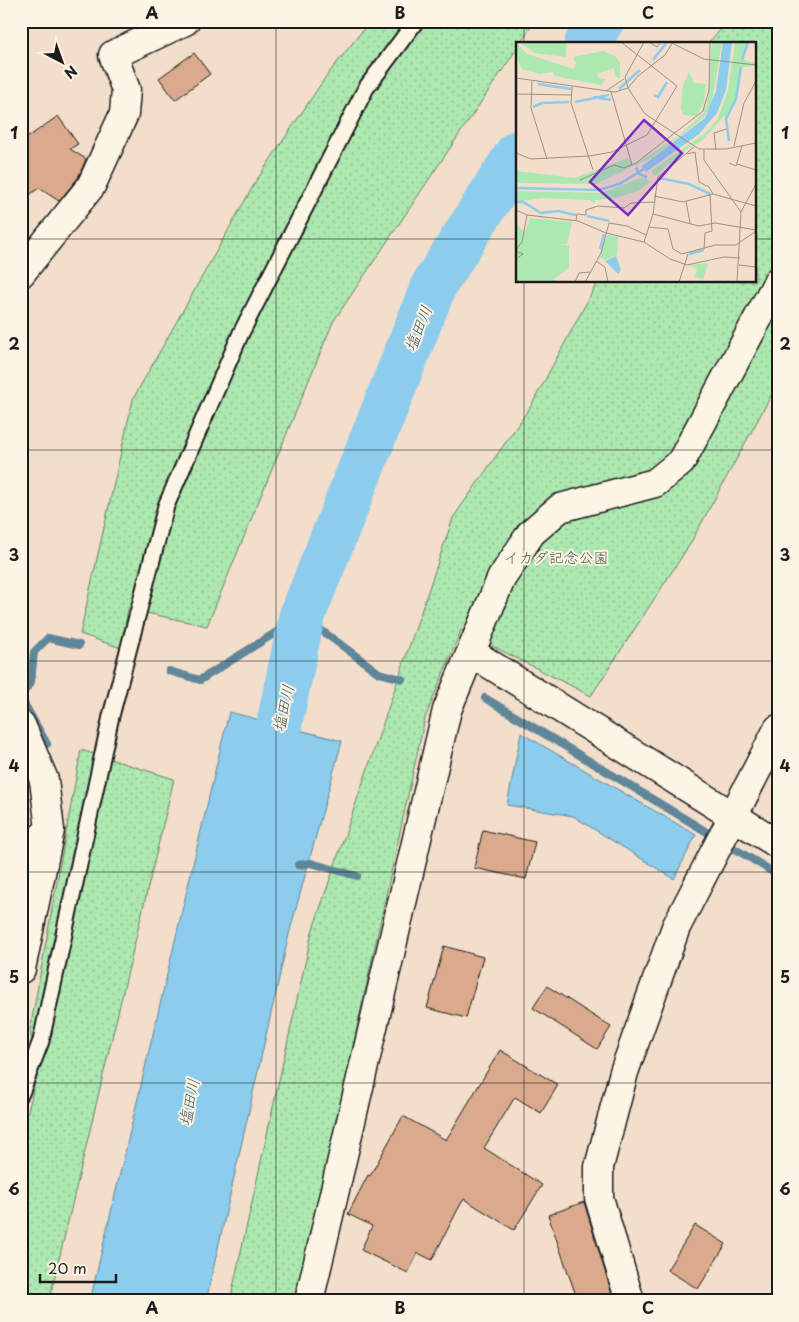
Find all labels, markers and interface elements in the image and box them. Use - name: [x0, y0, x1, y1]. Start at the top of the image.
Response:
- text: A: [146, 0, 159, 24]
- text: B: [395, 0, 406, 24]
- text: C: [642, 0, 654, 24]
- north arrow: [38, 38, 88, 88]
- inset map: [516, 42, 756, 282]
- text: N: [60, 61, 82, 84]
- text: 1: [10, 120, 18, 144]
- text: 1: [781, 120, 789, 144]
- water label: 塩田川: [397, 301, 437, 355]
- text: 2: [8, 331, 20, 355]
- text: 2: [779, 331, 791, 355]
- text: 3: [9, 542, 19, 566]
- text: 3: [780, 542, 790, 566]
- park label: イカダ記念公園: [503, 545, 609, 568]
- water label: 塩田川: [265, 682, 299, 734]
- text: 4: [9, 753, 20, 777]
- text: 4: [780, 753, 791, 777]
- text: 5: [9, 964, 19, 988]
- text: 5: [780, 964, 790, 988]
- water label: 塩田川: [172, 1076, 204, 1128]
- text: 6: [8, 1176, 20, 1200]
- text: 6: [779, 1176, 791, 1200]
- scale bar: [40, 1252, 116, 1284]
- text: 20 m: [48, 1256, 87, 1279]
- text: A: [146, 1295, 159, 1319]
- text: B: [395, 1295, 406, 1319]
- text: C: [642, 1295, 654, 1319]

